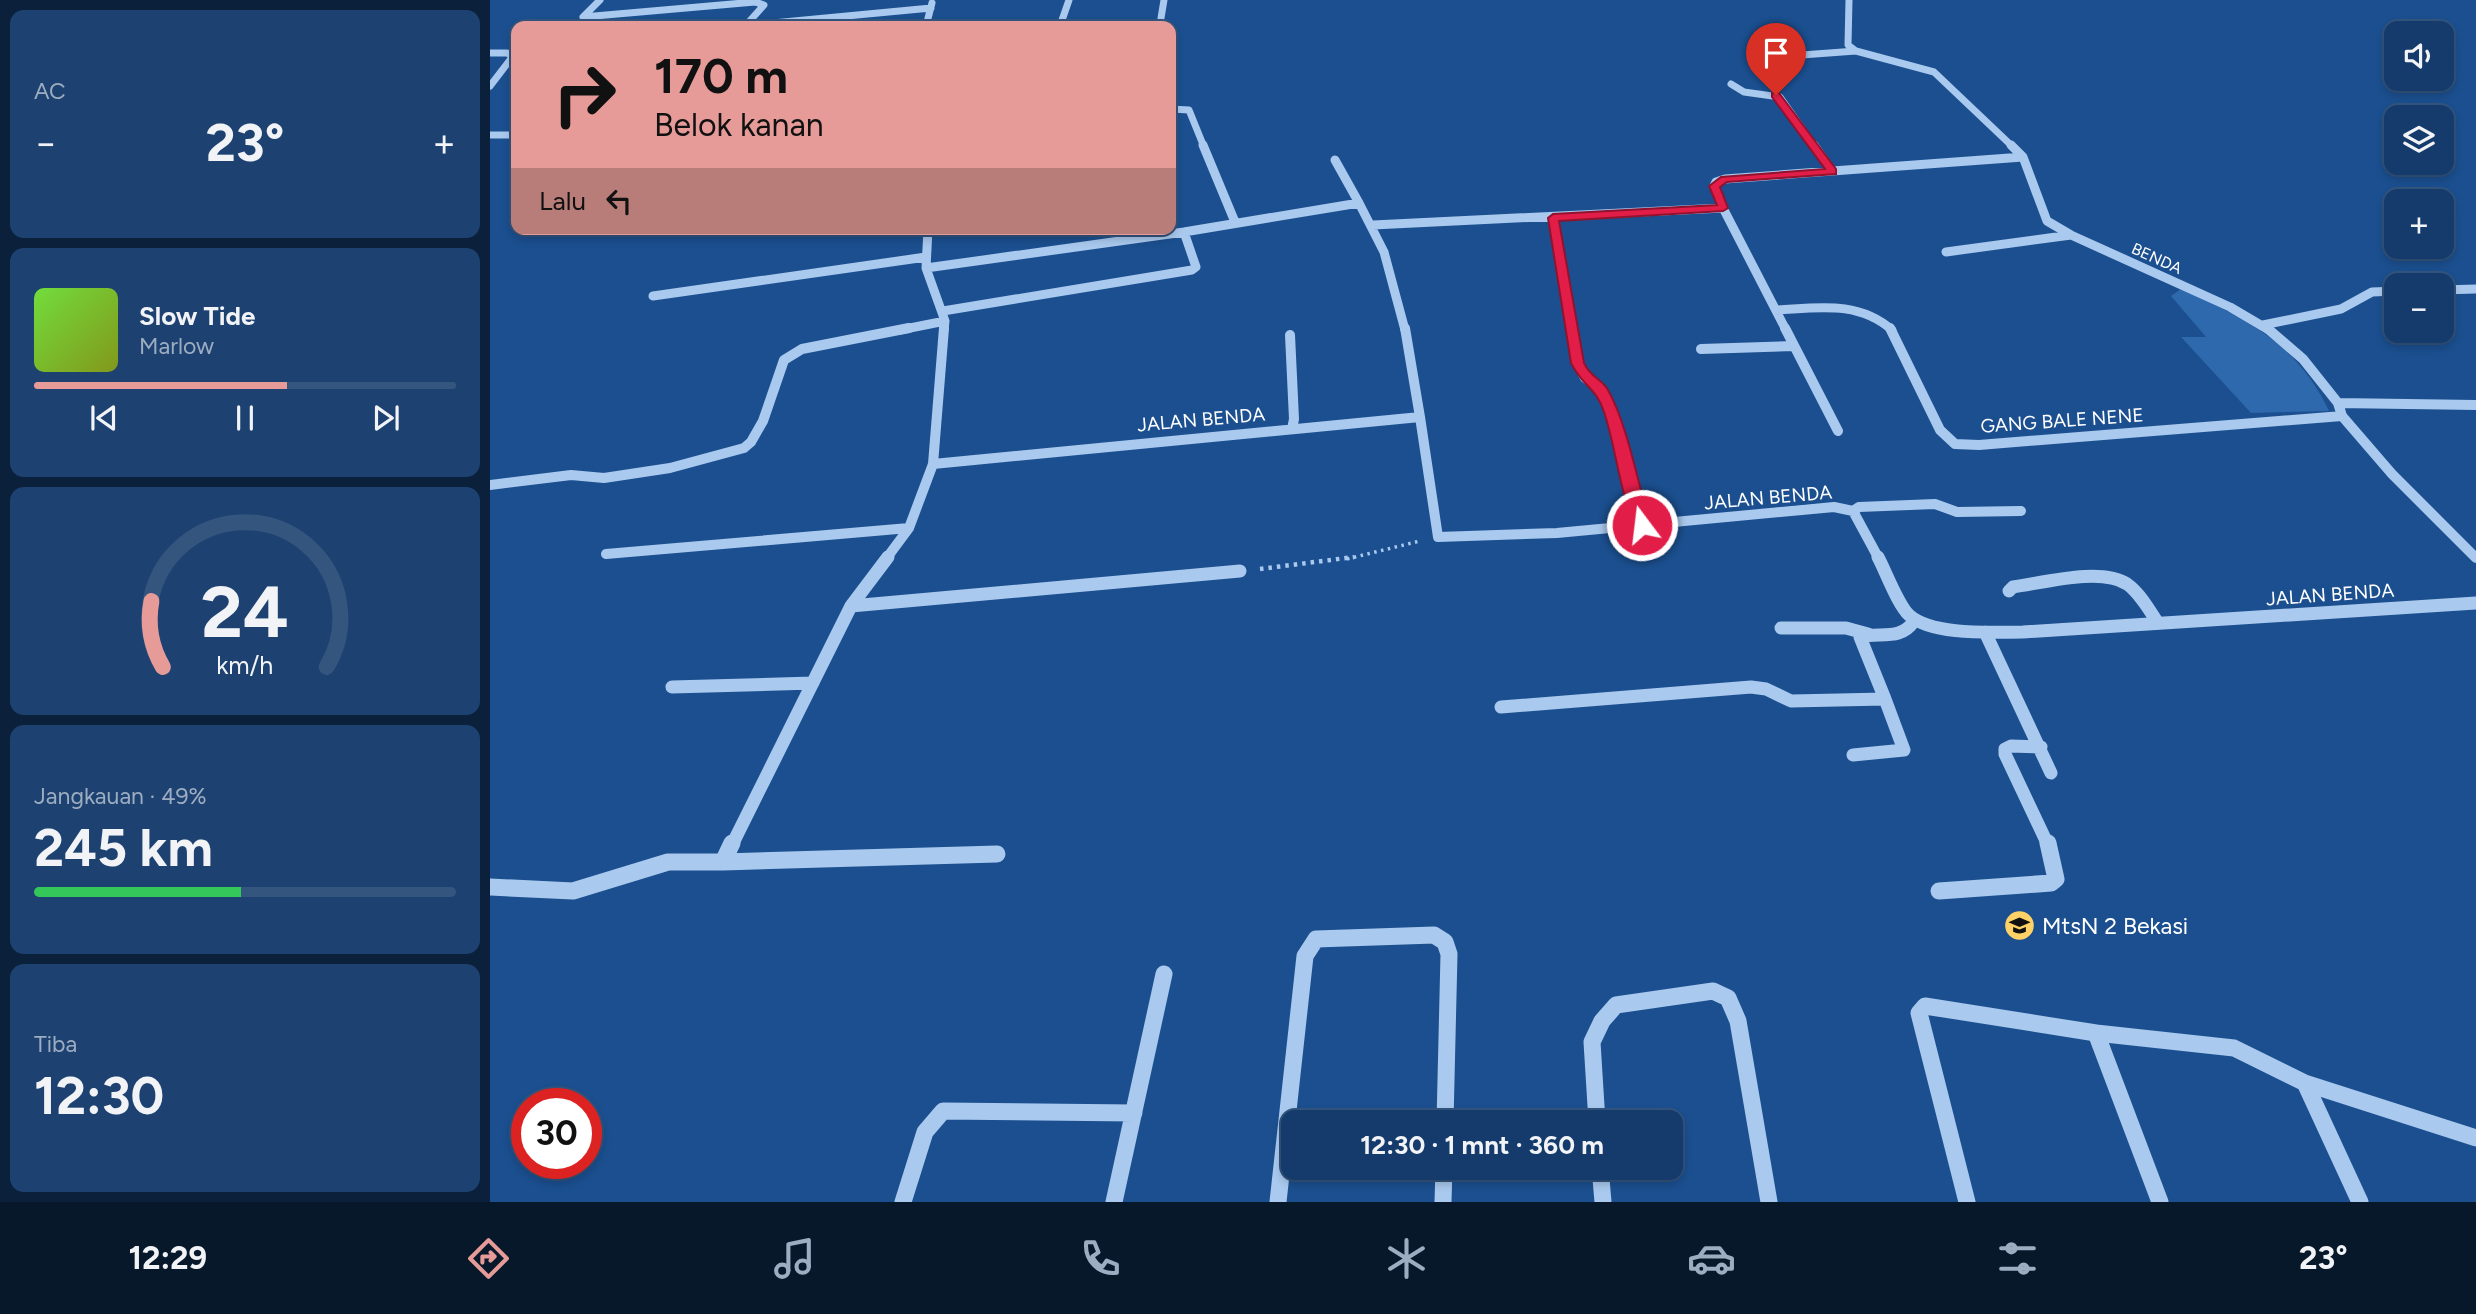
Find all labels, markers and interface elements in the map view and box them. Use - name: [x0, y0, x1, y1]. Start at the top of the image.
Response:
- map controls: [2384, 21, 2454, 343]
- button: sound: [2384, 21, 2454, 91]
- pin: [1746, 23, 1806, 95]
- icon: arrive: [1757, 34, 1795, 72]
- text: 170 m: [654, 46, 788, 105]
- icon: right: [539, 49, 630, 140]
- text: AC: [34, 77, 66, 105]
- button: layers: [2384, 105, 2454, 175]
- text: Belok kanan: [654, 106, 824, 144]
- text: 23°: [206, 112, 284, 174]
- text: −: [34, 120, 58, 166]
- text: +: [432, 120, 456, 166]
- icon: left: [600, 182, 638, 220]
- text: Lalu: [539, 185, 586, 217]
- button: +: [2384, 189, 2454, 259]
- street label: BENDA: [2129, 239, 2185, 278]
- button: −: [2384, 273, 2454, 343]
- text: Slow Tide: [139, 300, 255, 332]
- text: Marlow: [139, 332, 214, 360]
- icon: previous: [85, 399, 123, 437]
- icon: pause: [226, 399, 264, 437]
- icon: next: [367, 399, 405, 437]
- street label: JALAN BENDA: [1136, 402, 1266, 437]
- street label: GANG BALE NENE: [1980, 403, 2144, 438]
- street label: JALAN BENDA: [1703, 480, 1833, 515]
- position arrow: [1605, 488, 1679, 562]
- text: 24: [201, 568, 289, 655]
- street label: JALAN BENDA: [2265, 579, 2395, 610]
- text: km/h: [216, 650, 274, 680]
- text: Jangkauan · 49%: [34, 782, 207, 810]
- text: 245 km: [34, 817, 213, 879]
- school or university icon: MtsN 2 Bekasi: [2002, 909, 2036, 943]
- place label: MtsN 2 Bekasi: [2042, 912, 2188, 940]
- text: Tiba: [34, 1030, 77, 1058]
- text: 12:30: [34, 1065, 164, 1127]
- speed limit sign: 30: [511, 1088, 602, 1179]
- text: 12:30 · 1 mnt · 360 m: [1360, 1129, 1604, 1161]
- icon: directions: [464, 1234, 513, 1283]
- icon: music: [770, 1234, 819, 1283]
- icon: phone: [1076, 1234, 1125, 1283]
- icon: climate: [1382, 1234, 1431, 1283]
- icon: car: [1687, 1234, 1736, 1283]
- icon: filters: [1993, 1234, 2042, 1283]
- text: 12:29: [128, 1239, 207, 1277]
- text: 23°: [2299, 1239, 2348, 1277]

